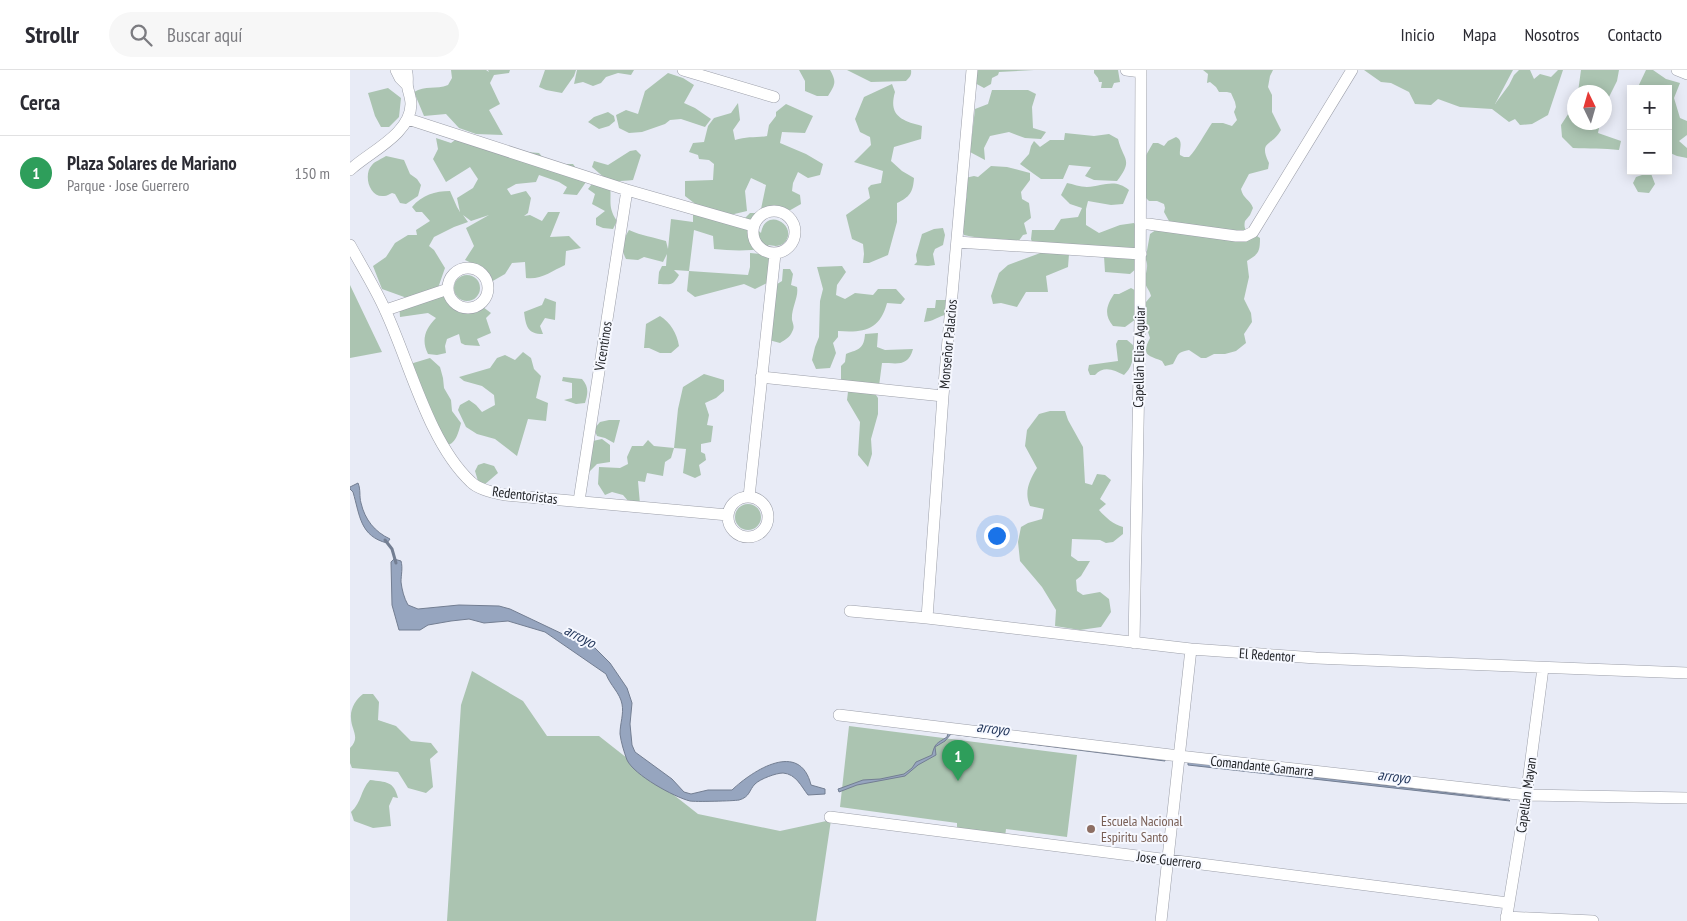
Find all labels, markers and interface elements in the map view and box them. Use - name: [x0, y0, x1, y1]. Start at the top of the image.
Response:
- search box: [109, 12, 459, 57]
- text: Strollr: [25, 19, 79, 50]
- icon: search: [127, 21, 155, 49]
- text: Buscar aquí: [167, 23, 242, 47]
- text: Inicio: [1401, 23, 1435, 46]
- text: Mapa: [1463, 23, 1496, 46]
- text: Nosotros: [1524, 23, 1579, 46]
- text: Contacto: [1607, 23, 1662, 46]
- north arrow: [1567, 85, 1612, 130]
- map controls: [1627, 85, 1672, 175]
- button: +: [1627, 85, 1672, 130]
- text: Cerca: [20, 89, 60, 116]
- button: −: [1627, 130, 1672, 175]
- text: Plaza Solares de Mariano: [67, 151, 237, 175]
- text: 1: [32, 163, 40, 183]
- text: 150 m: [295, 163, 330, 183]
- text: Parque · Jose Guerrero: [67, 175, 190, 195]
- street label: Monseñor Palacios: [935, 298, 961, 390]
- street label: Capellán Elias Aguiar: [1129, 306, 1149, 408]
- street label: Vicentinos: [590, 320, 616, 373]
- street label: Redentoristas: [491, 482, 559, 508]
- your location: [984, 523, 1010, 549]
- water label: arroyo: [561, 620, 600, 653]
- street label: El Redentor: [1239, 644, 1296, 666]
- water label: arroyo: [976, 717, 1012, 740]
- pin: 1: [942, 740, 974, 781]
- street label: Comandante Gamarra: [1209, 752, 1315, 780]
- street label: Capellan Mayan: [1512, 756, 1540, 834]
- water label: arroyo: [1377, 765, 1413, 788]
- place label: Escuela Nacional Espiritu Santo: [1101, 812, 1183, 846]
- marker: Escuela Nacional Espiritu Santo: [1085, 823, 1097, 835]
- street label: Jose Guerrero: [1135, 847, 1202, 873]

